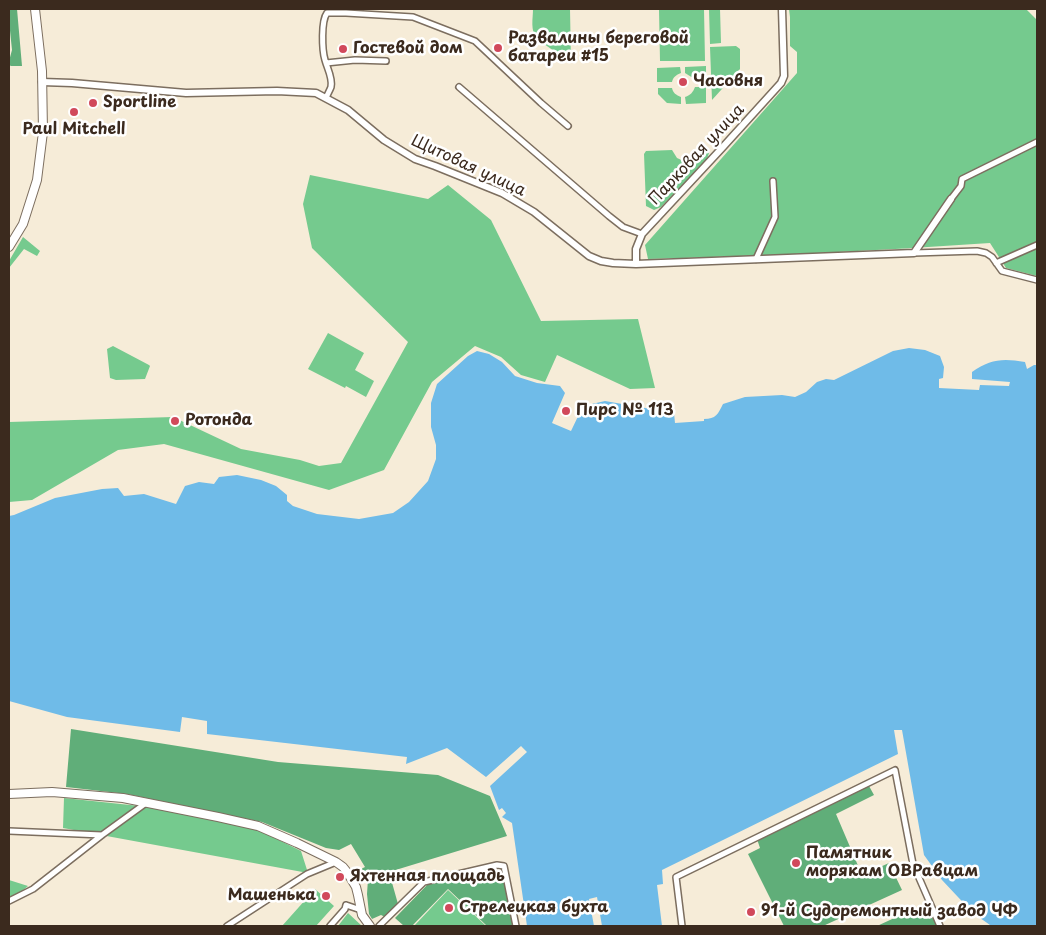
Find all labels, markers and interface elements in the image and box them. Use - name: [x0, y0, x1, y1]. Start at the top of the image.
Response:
- place label: Развалины береговой батареи #15: [508, 29, 689, 67]
- place label: Гостевой дом: [353, 39, 463, 59]
- marker: Развалины береговой батареи #15: [492, 42, 504, 54]
- marker: Гостевой дом: [337, 43, 349, 55]
- place label: Часовня: [693, 72, 763, 92]
- marker: Часовня: [677, 76, 689, 88]
- place label: Sportline: [103, 93, 176, 113]
- marker: Sportline: [87, 97, 99, 109]
- street label: Парковая улица: [645, 101, 749, 209]
- marker: Paul Mitchell: [68, 106, 80, 118]
- place label: Paul Mitchell: [23, 120, 125, 140]
- street label: Щитовая улица: [408, 131, 528, 201]
- place label: Пирс № 113: [576, 401, 674, 421]
- marker: Пирс № 113: [560, 405, 572, 417]
- place label: Ротонда: [185, 411, 252, 431]
- marker: Ротонда: [169, 415, 181, 427]
- place label: Памятник морякам ОВРавцам: [806, 844, 978, 882]
- marker: Памятник морякам ОВРавцам: [790, 857, 802, 869]
- place label: Яхтенная площадь: [350, 867, 505, 887]
- marker: Яхтенная площадь: [334, 871, 346, 883]
- place label: Машенька: [228, 886, 316, 906]
- marker: Машенька: [320, 890, 332, 902]
- place label: Стрелецкая бухта: [459, 898, 608, 918]
- marker: Стрелецкая бухта: [443, 902, 455, 914]
- place label: 91-й Судоремонтный завод ЧФ: [761, 902, 1018, 922]
- marker: 91-й Судоремонтный завод ЧФ: [745, 906, 757, 918]

